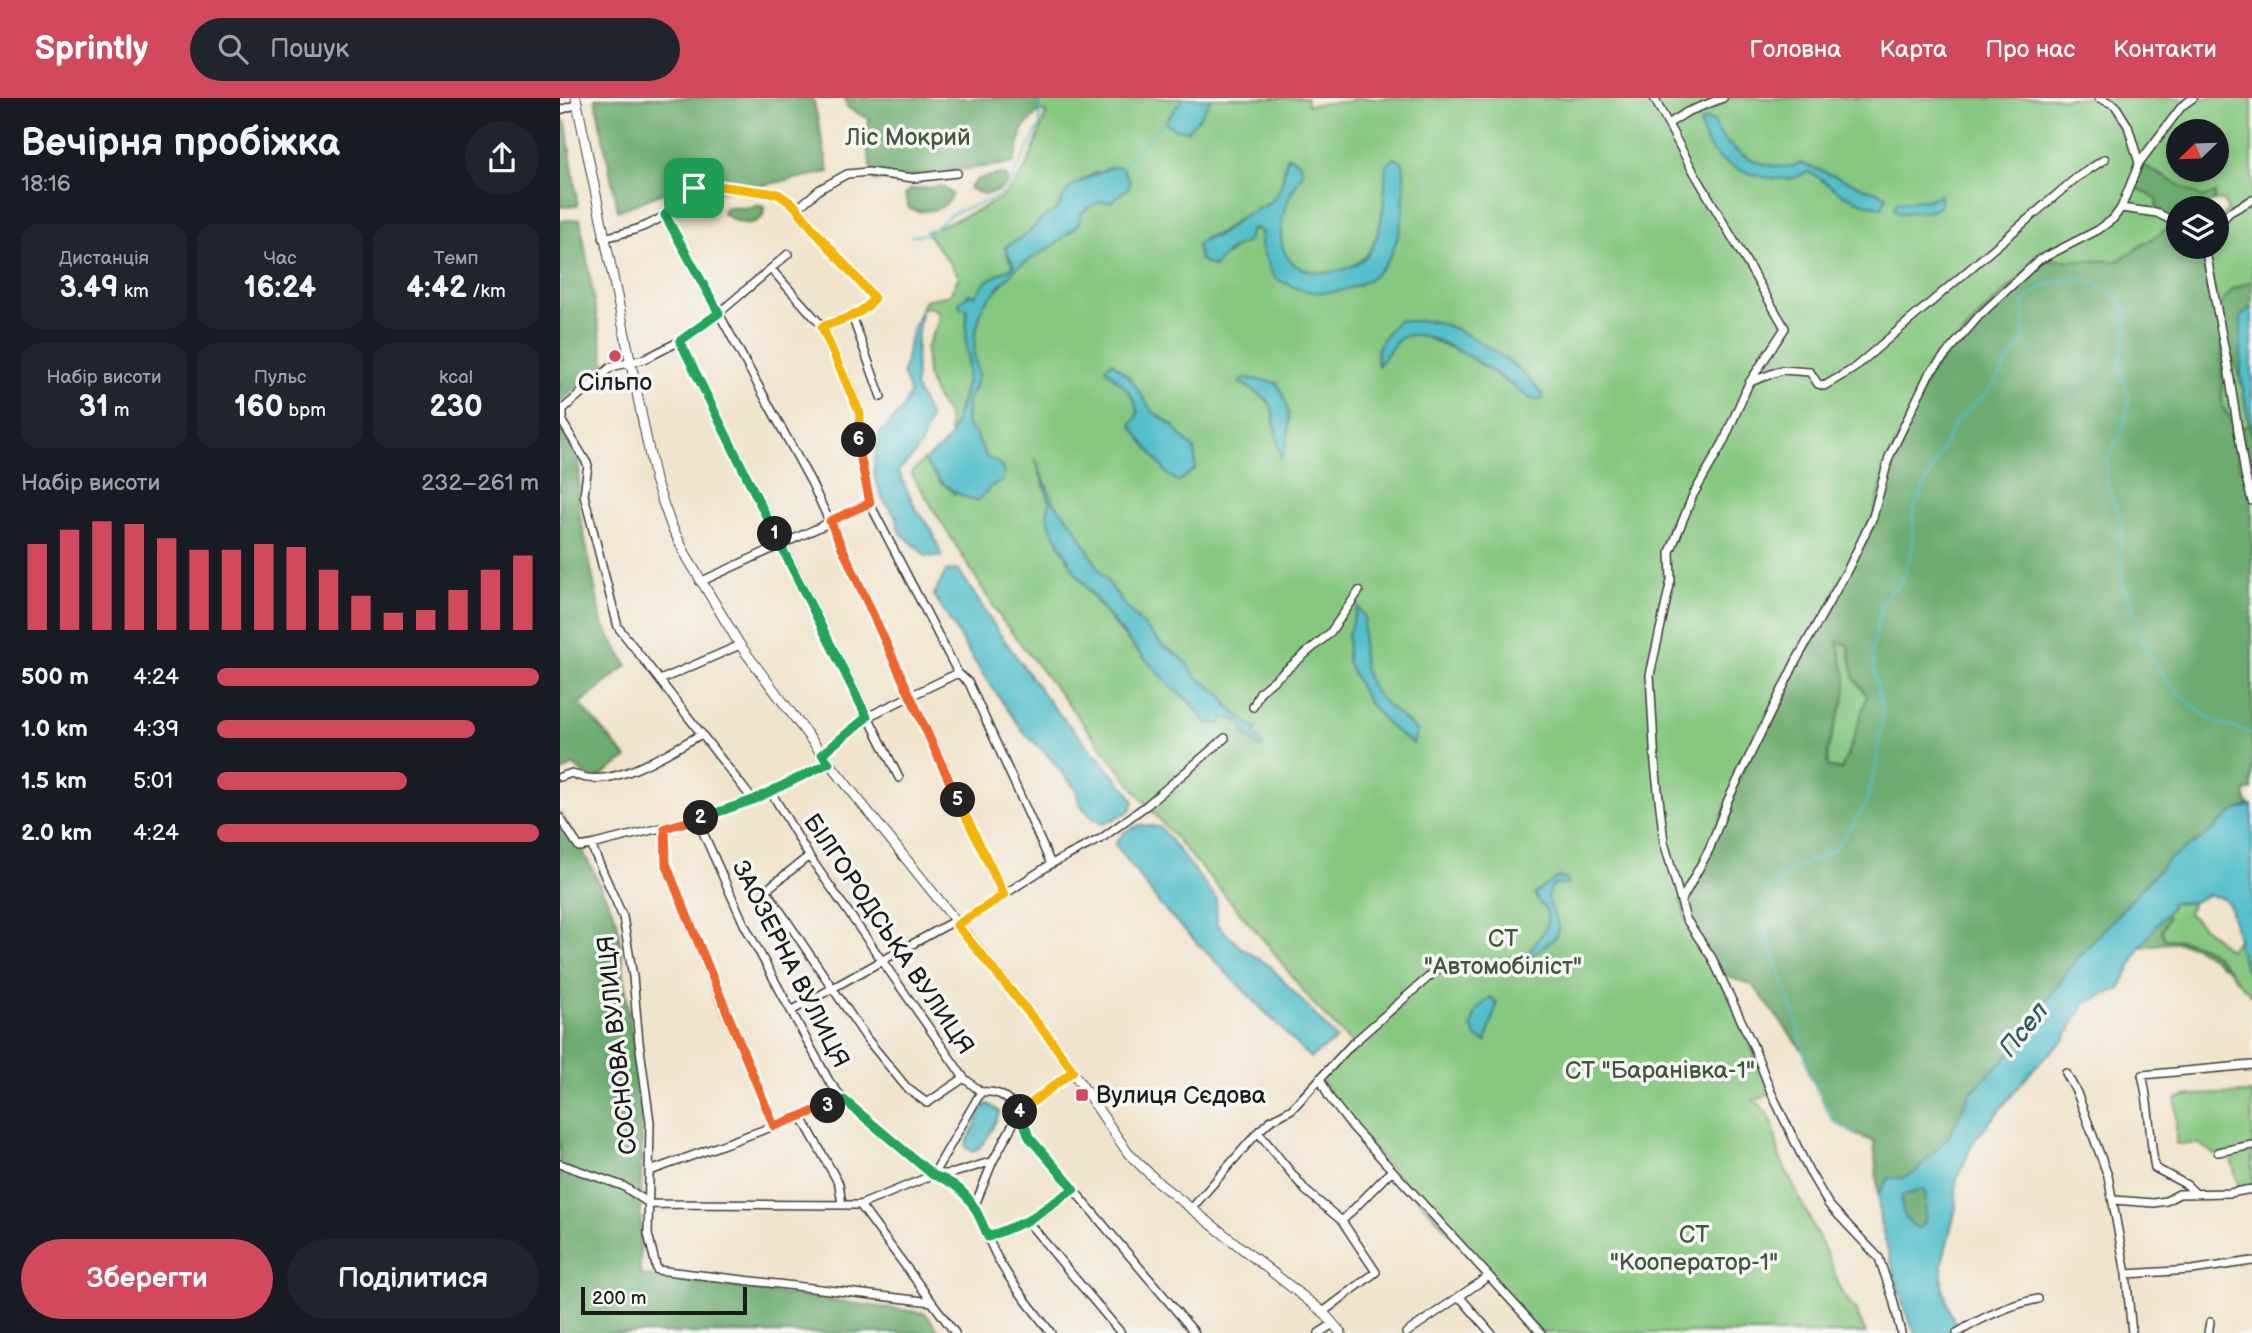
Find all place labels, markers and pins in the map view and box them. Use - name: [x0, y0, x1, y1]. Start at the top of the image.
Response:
- pin: [664, 158, 724, 218]
- marker: Сільпо: [607, 348, 623, 364]
- place label: Сільпо: [578, 368, 652, 397]
- pin: 6: [842, 422, 876, 458]
- pin: 1: [758, 516, 792, 551]
- pin: 5: [940, 782, 976, 818]
- pin: 2: [684, 800, 718, 836]
- place label: Вулиця Сєдова: [1096, 1081, 1266, 1110]
- marker: Вулиця Сєдова: [1074, 1087, 1090, 1103]
- pin: 3: [810, 1088, 846, 1124]
- pin: 4: [1002, 1094, 1037, 1130]

